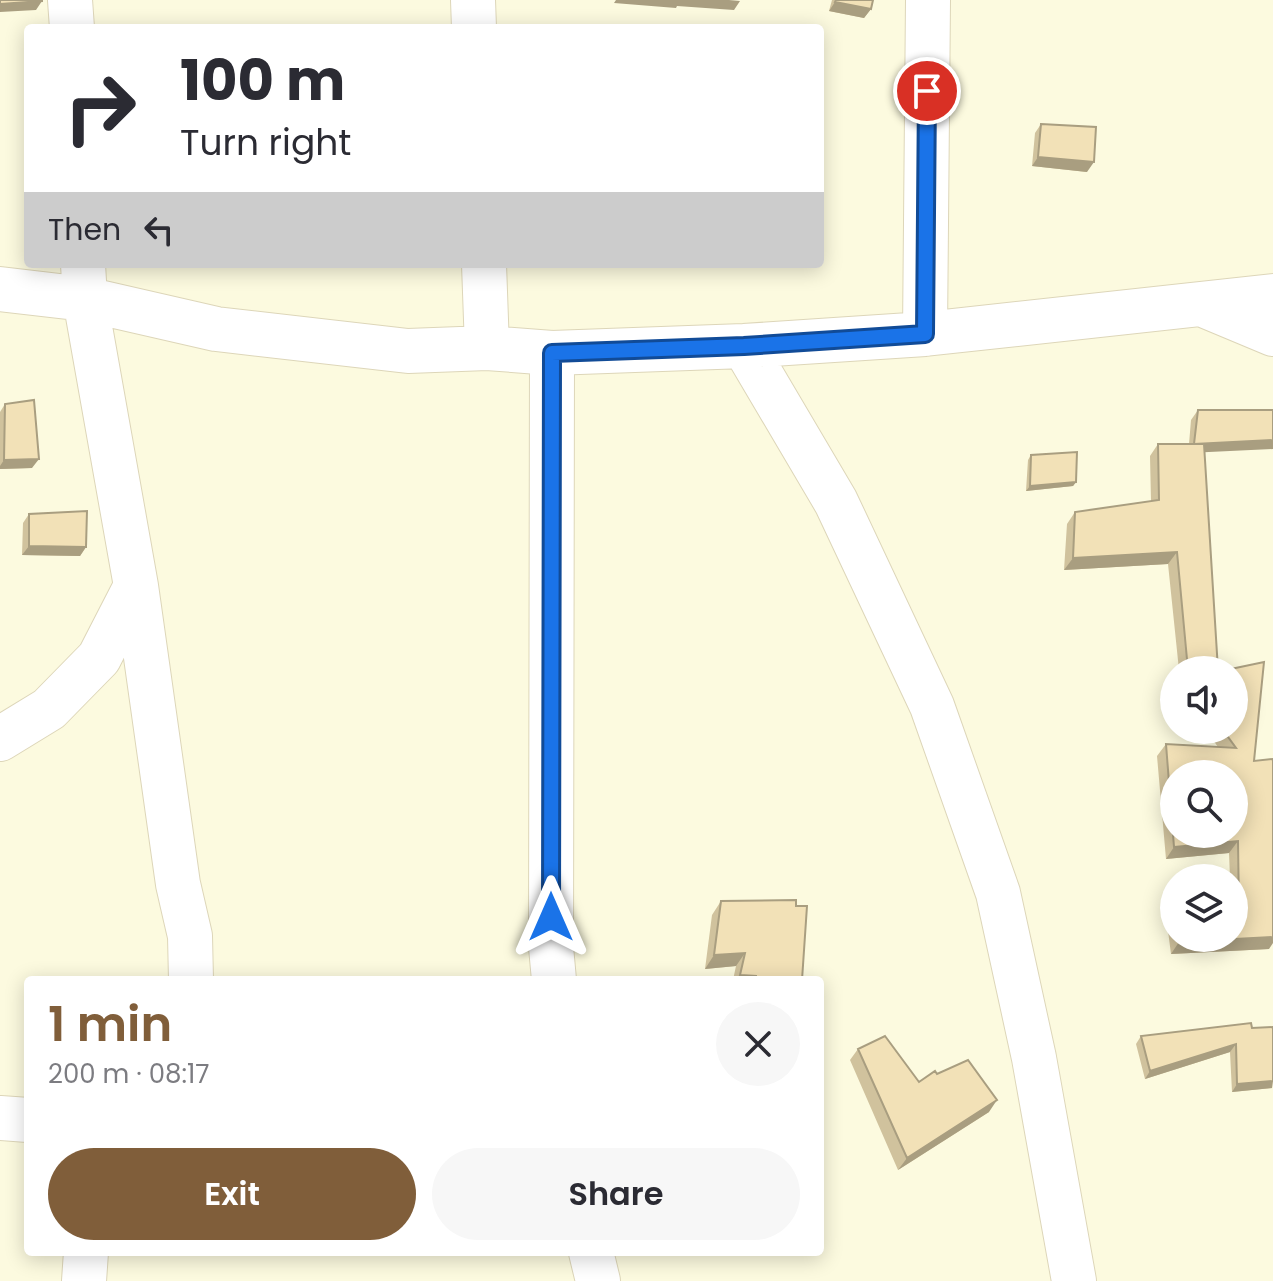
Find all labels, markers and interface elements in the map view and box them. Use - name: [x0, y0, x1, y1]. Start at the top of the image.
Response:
- text: 100 m: [180, 41, 345, 120]
- icon: right: [48, 56, 152, 160]
- pin: [893, 57, 961, 125]
- icon: arrive: [905, 69, 949, 113]
- text: Turn right: [180, 117, 351, 168]
- text: Then: [48, 208, 121, 251]
- icon: left: [137, 208, 181, 252]
- map controls: [1160, 656, 1248, 952]
- button: sound: [1160, 656, 1248, 744]
- button: search: [1160, 760, 1248, 848]
- button: layers: [1160, 864, 1248, 952]
- position arrow: [509, 875, 593, 959]
- text: 1 min: [48, 991, 172, 1058]
- button: close: [716, 1002, 800, 1086]
- text: 200 m · 08:17: [48, 1056, 210, 1092]
- button: Exit: [48, 1148, 416, 1240]
- button: Share: [432, 1148, 800, 1240]

